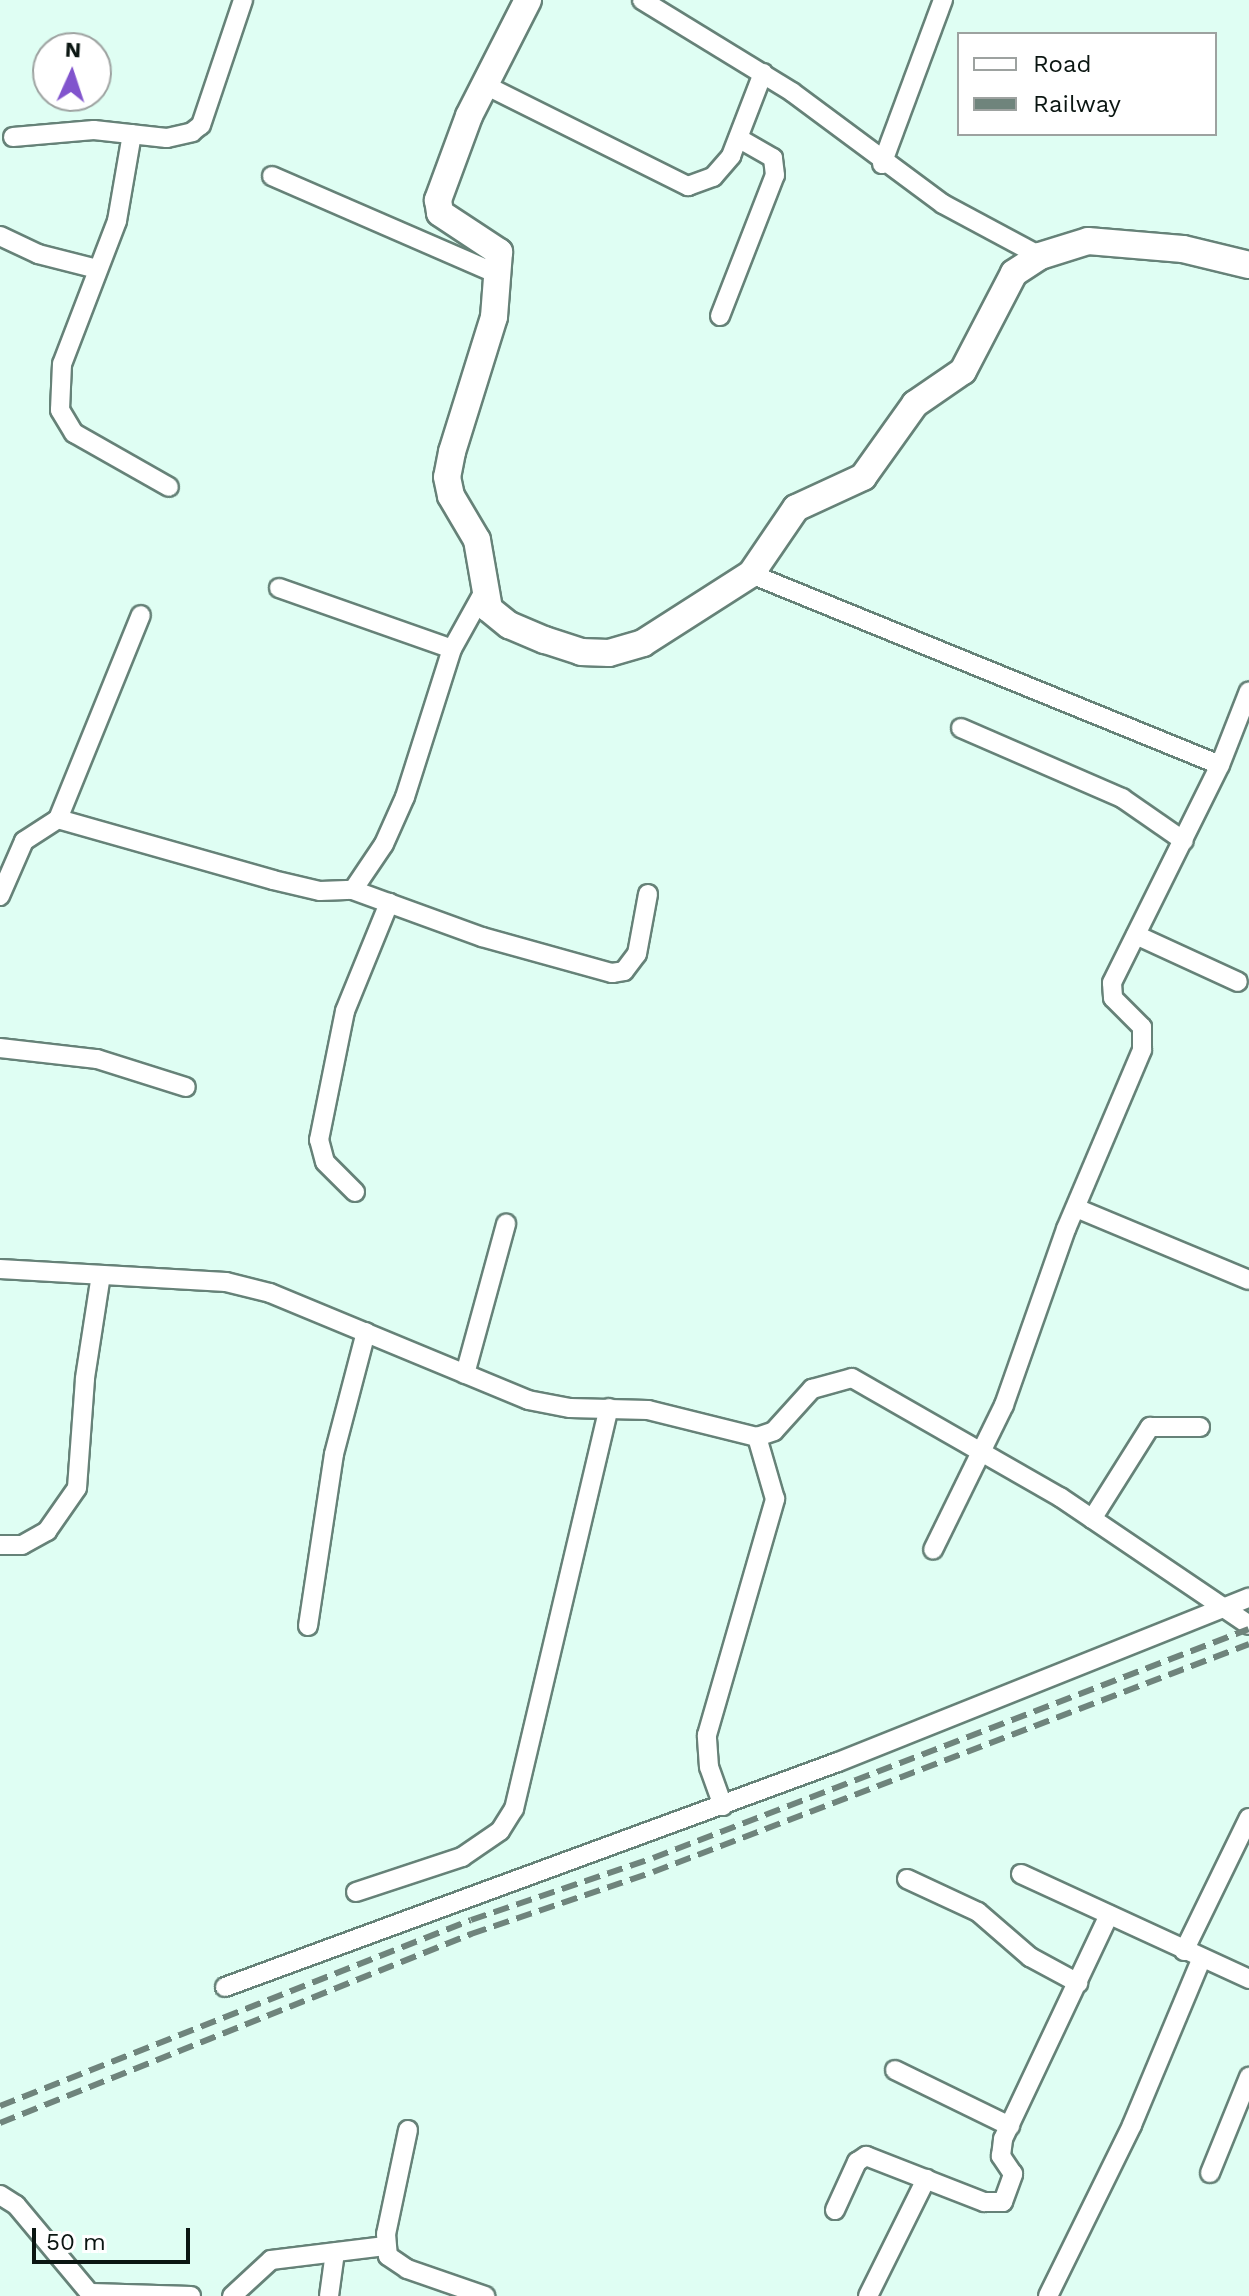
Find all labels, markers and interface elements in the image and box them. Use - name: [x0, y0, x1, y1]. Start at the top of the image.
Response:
- north arrow: [32, 32, 112, 112]
- legend: [957, 32, 1217, 136]
- text: N: [64, 37, 82, 62]
- text: Road: [1033, 50, 1092, 78]
- text: Railway: [1033, 90, 1121, 118]
- scale bar: [36, 2212, 194, 2262]
- text: 50 m: [46, 2228, 106, 2256]

